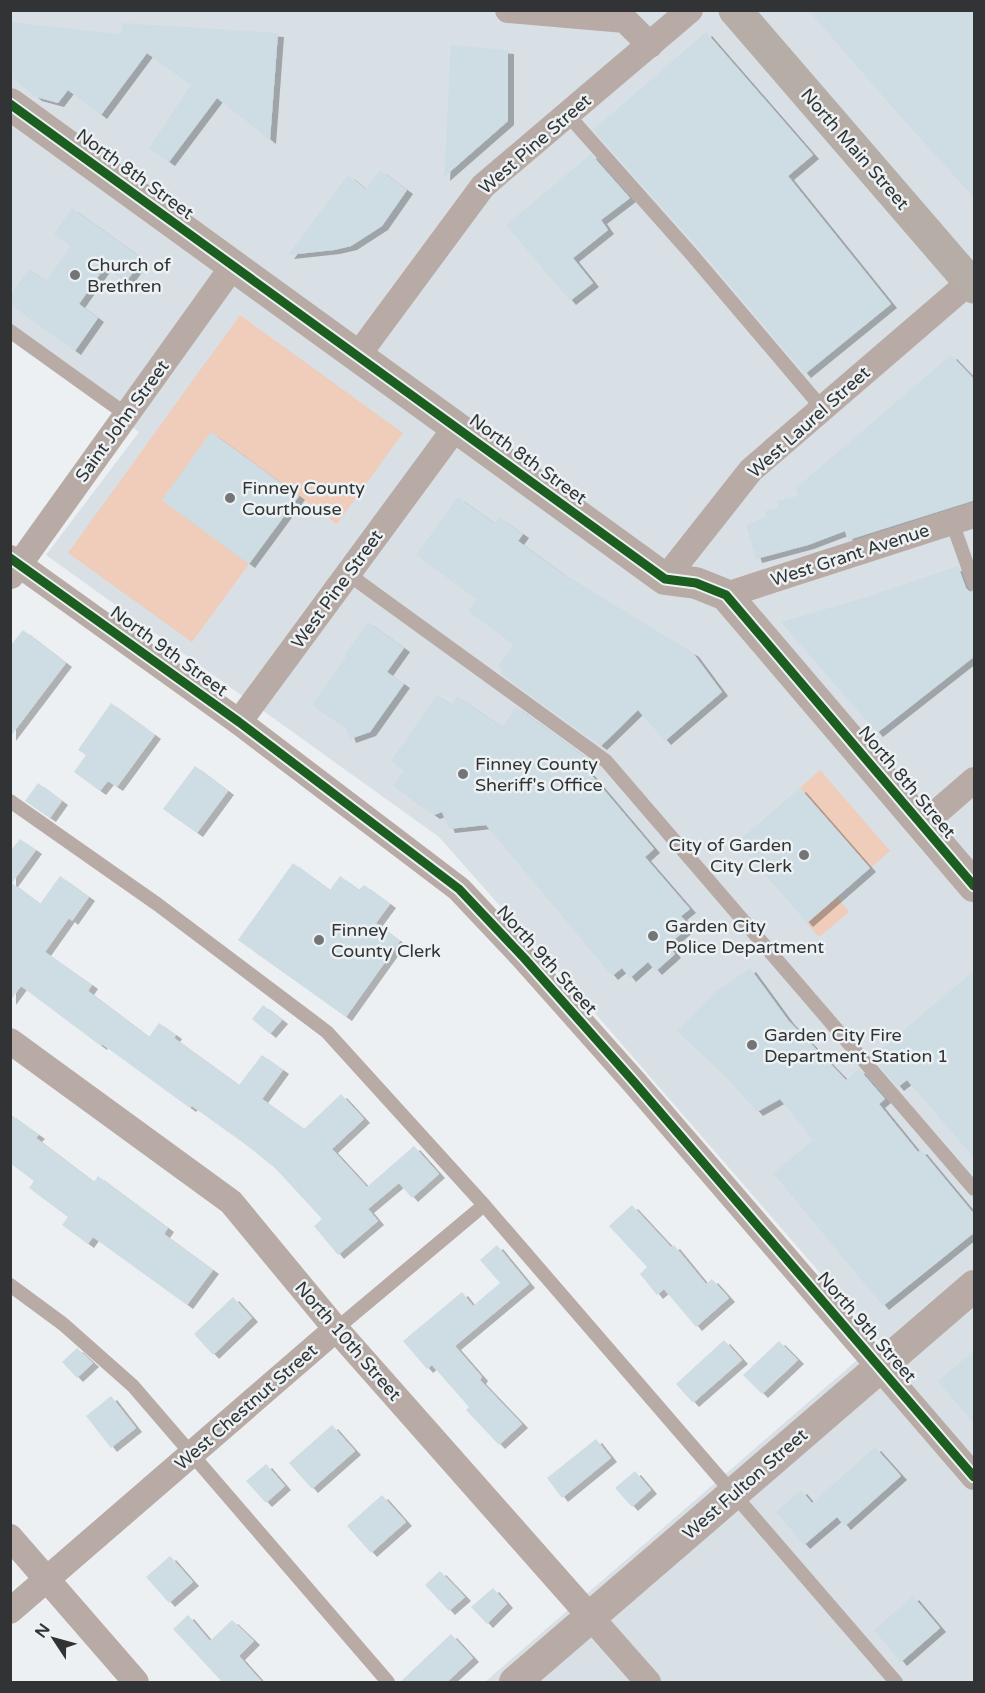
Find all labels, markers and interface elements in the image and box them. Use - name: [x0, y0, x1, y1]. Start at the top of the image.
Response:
- street label: North Main Street: [796, 84, 914, 214]
- street label: West Pine Street: [474, 89, 596, 199]
- street label: North 8th Street: [72, 124, 198, 224]
- place label: Church of Brethren: [87, 254, 171, 297]
- marker: Church of Brethren: [68, 268, 82, 282]
- street label: Saint John Street: [70, 356, 174, 486]
- street label: West Laurel Street: [743, 361, 875, 483]
- street label: North 8th Street: [465, 409, 591, 509]
- place label: Finney County Courthouse: [242, 477, 365, 520]
- marker: Finney County Courthouse: [223, 491, 237, 505]
- street label: West Grant Avenue: [768, 519, 932, 591]
- street label: West Pine Street: [287, 525, 388, 653]
- street label: North 9th Street: [106, 601, 232, 701]
- street label: North 8th Street: [854, 721, 960, 843]
- place label: Finney County Sheriff's Office: [475, 753, 603, 796]
- marker: Finney County Sheriff's Office: [456, 767, 470, 781]
- place label: City of Garden City Clerk: [669, 834, 792, 877]
- marker: City of Garden City Clerk: [797, 848, 811, 862]
- street label: North 9th Street: [492, 901, 602, 1019]
- place label: Garden City Police Department: [665, 915, 824, 958]
- place label: Finney County Clerk: [331, 919, 441, 962]
- marker: Garden City Police Department: [646, 929, 660, 943]
- marker: Finney County Clerk: [312, 933, 326, 947]
- place label: Garden City Fire Department Station 1: [764, 1024, 948, 1067]
- marker: Garden City Fire Department Station 1: [745, 1038, 759, 1052]
- street label: North 9th Street: [813, 1267, 921, 1387]
- street label: North 10th Street: [290, 1277, 406, 1405]
- street label: West Chestnut Street: [170, 1339, 322, 1475]
- street label: West Fulton Street: [678, 1424, 812, 1544]
- north arrow: [24, 1609, 84, 1669]
- text: N: [31, 1620, 55, 1642]

